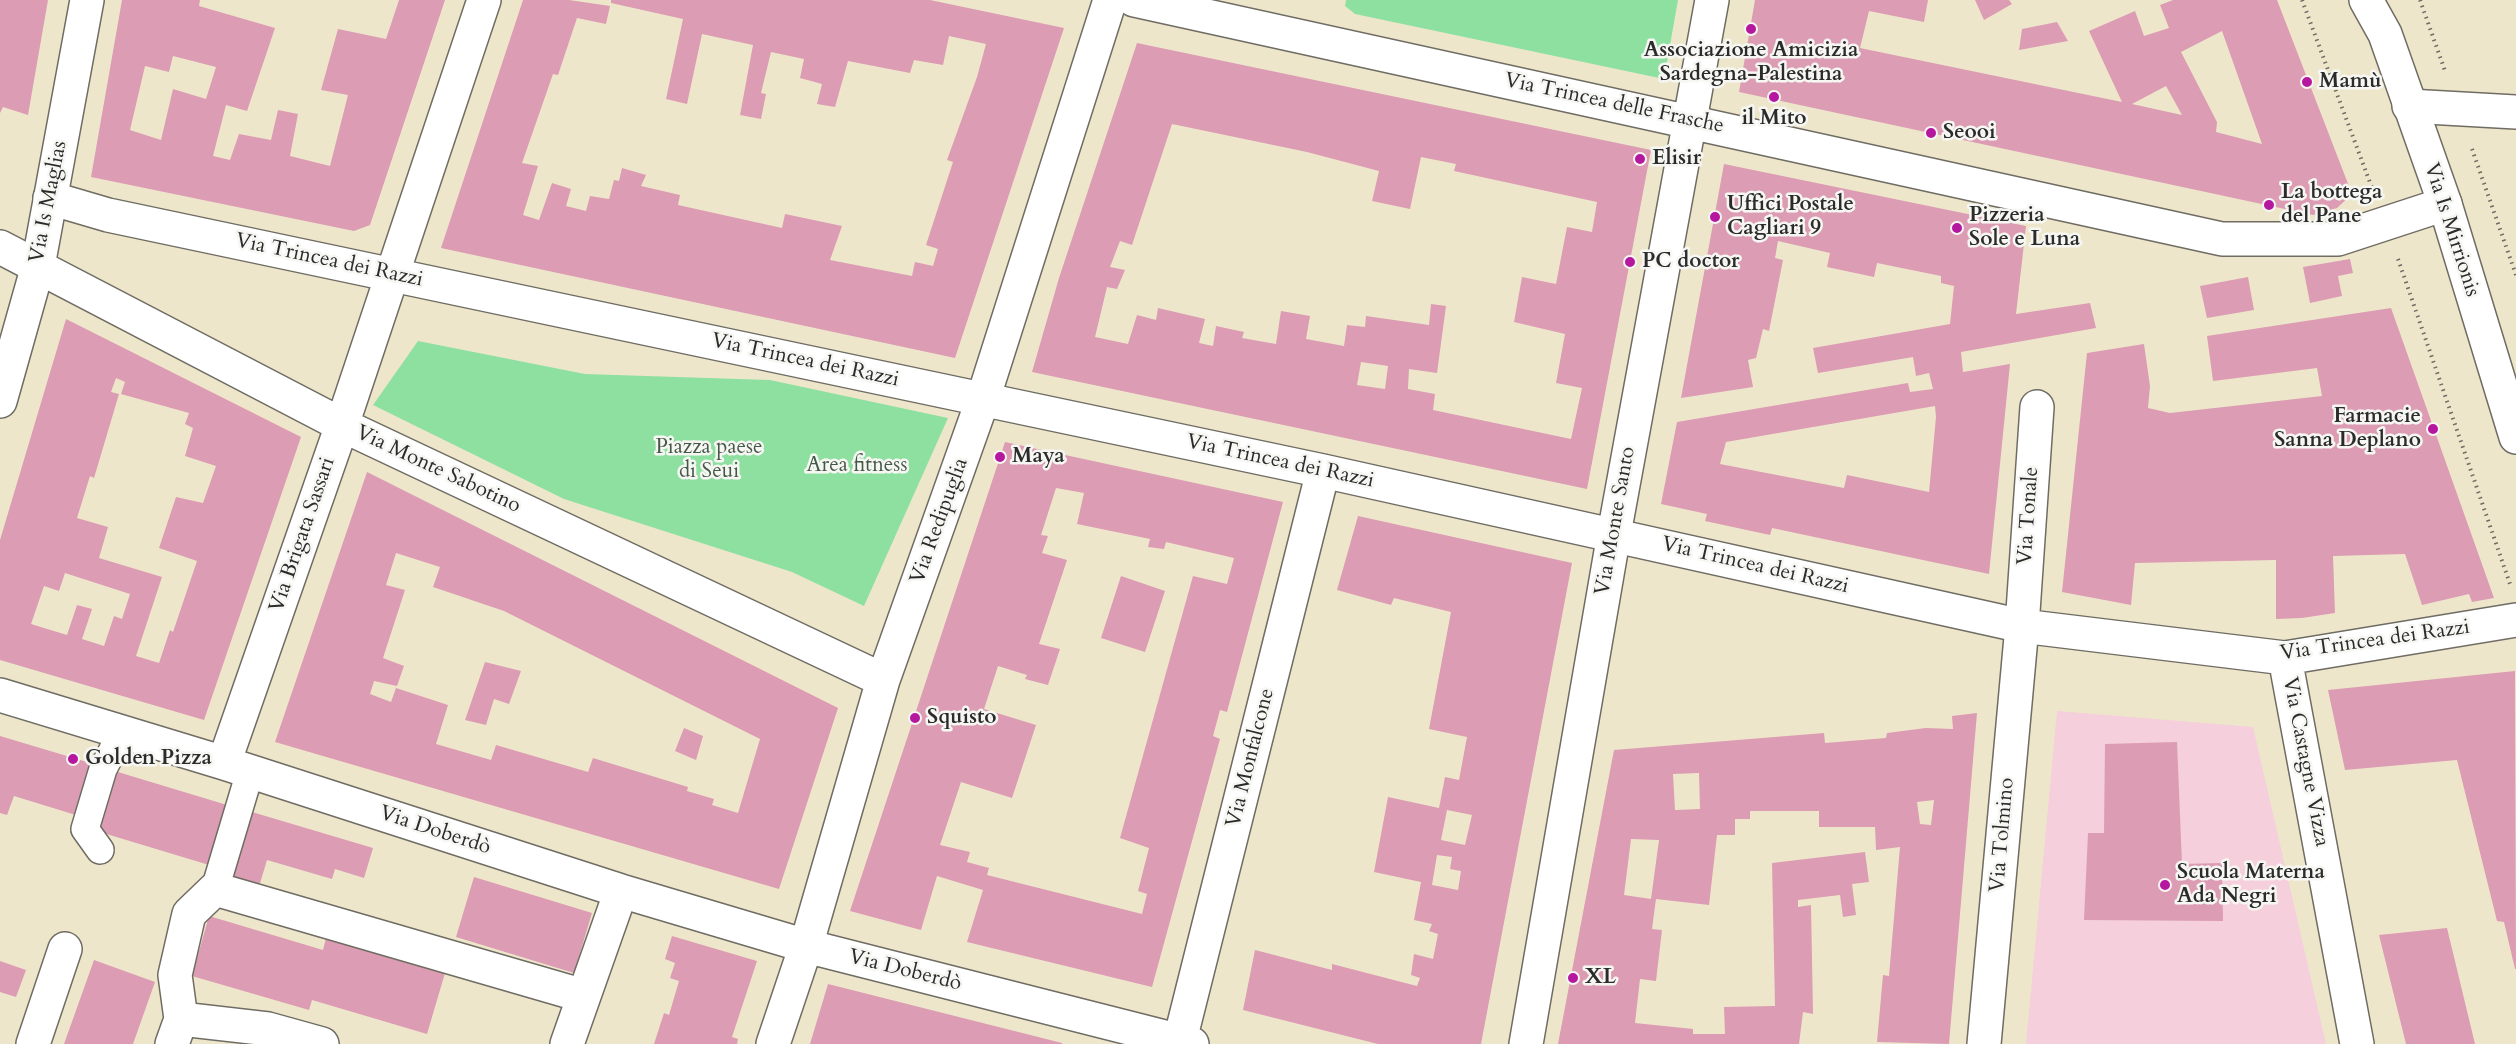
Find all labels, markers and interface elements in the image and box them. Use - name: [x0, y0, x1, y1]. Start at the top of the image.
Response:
- marker: Associazione Amicizia Sardegna-Palestina: [1744, 22, 1758, 36]
- place label: Associazione Amicizia Sardegna-Palestina: [1644, 38, 1858, 88]
- street label: Via Trincea delle Frasche: [1502, 68, 1726, 140]
- place label: Mamù: [2319, 69, 2381, 95]
- marker: Mamù: [2300, 75, 2314, 89]
- marker: il Mito: [1767, 90, 1781, 104]
- place label: il Mito: [1741, 106, 1807, 132]
- place label: Seooi: [1943, 120, 1996, 146]
- marker: Seooi: [1924, 126, 1938, 140]
- street label: Via Is Maglias: [25, 139, 73, 265]
- place label: Elisir: [1652, 146, 1701, 172]
- marker: Elisir: [1633, 152, 1647, 166]
- street label: Via Is Mirrionis: [2418, 160, 2484, 300]
- place label: La bottega del Pane: [2281, 180, 2382, 230]
- place label: Uffici Postale Cagliari 9: [1727, 192, 1854, 242]
- marker: La bottega del Pane: [2262, 198, 2276, 212]
- place label: Pizzeria Sole e Luna: [1969, 203, 2080, 253]
- marker: Uffici Postale Cagliari 9: [1708, 210, 1722, 224]
- marker: Pizzeria Sole e Luna: [1950, 221, 1964, 235]
- street label: Via Trincea dei Razzi: [233, 229, 425, 293]
- place label: PC doctor: [1642, 249, 1740, 275]
- marker: PC doctor: [1623, 255, 1637, 269]
- street label: Via Trincea dei Razzi: [709, 329, 901, 393]
- place label: Farmacie Sanna Deplano: [2274, 404, 2421, 454]
- street label: Via Monte Sabotino: [352, 421, 524, 519]
- marker: Farmacie Sanna Deplano: [2426, 422, 2440, 436]
- street label: Via Trincea dei Razzi: [1184, 430, 1376, 494]
- park label: Piazza paese di Seui: [655, 435, 763, 485]
- place label: Maya: [1012, 444, 1065, 470]
- street label: Via Monte Santo: [1591, 445, 1641, 597]
- marker: Maya: [993, 450, 1007, 464]
- park label: Area fitness: [807, 453, 907, 479]
- street label: Via Brigata Sassari: [265, 454, 341, 616]
- street label: Via Redipuglia: [906, 455, 974, 587]
- street label: Via Tonale: [2013, 466, 2045, 566]
- street label: Via Trincea dei Razzi: [1659, 532, 1851, 600]
- street label: Via Trincea dei Razzi: [2279, 615, 2471, 667]
- street label: Via Castagne Vizza: [2276, 675, 2334, 849]
- street label: Via Monfalcone: [1222, 686, 1280, 830]
- place label: Squisto: [927, 705, 997, 731]
- marker: Squisto: [908, 711, 922, 725]
- place label: Golden Pizza: [85, 746, 212, 772]
- marker: Golden Pizza: [66, 752, 80, 766]
- street label: Via Tolmino: [1985, 777, 2021, 893]
- street label: Via Doberdò: [376, 801, 494, 861]
- place label: Scuola Materna Ada Negri: [2177, 860, 2325, 910]
- marker: Scuola Materna Ada Negri: [2158, 878, 2172, 892]
- street label: Via Doberdò: [846, 945, 964, 997]
- place label: XL: [1585, 965, 1616, 991]
- marker: XL: [1566, 971, 1580, 985]

